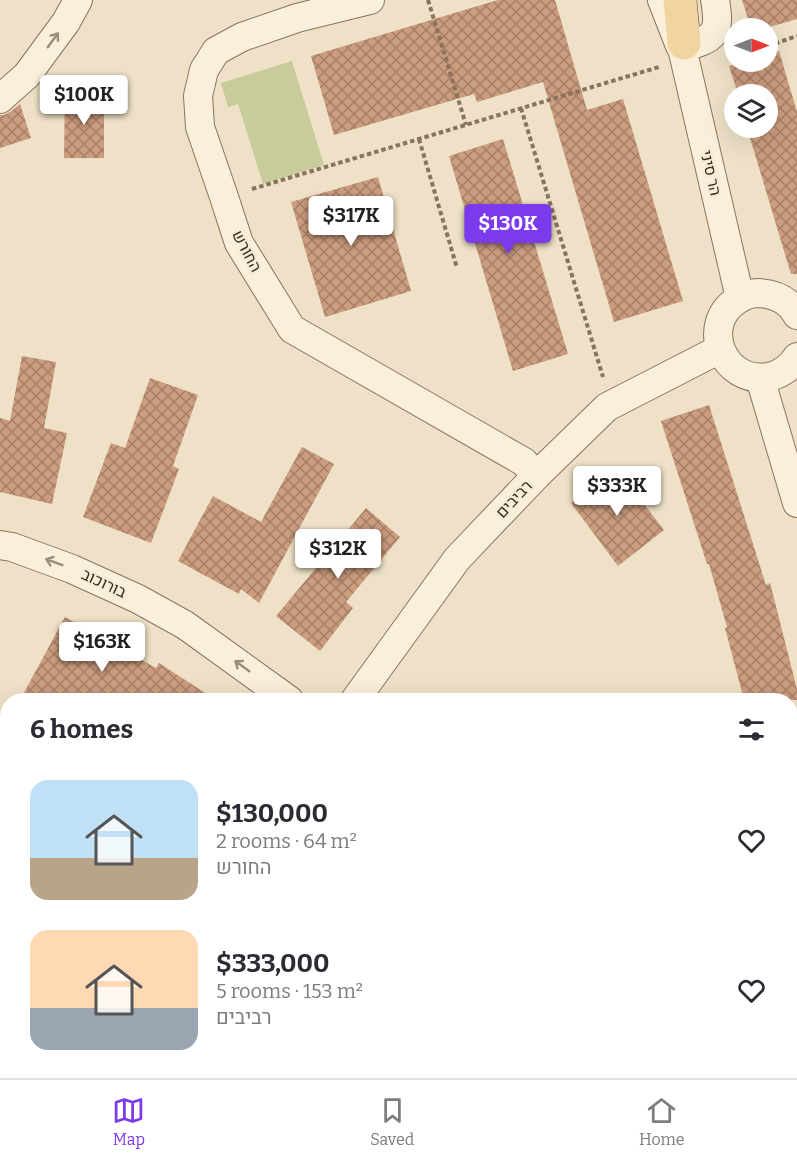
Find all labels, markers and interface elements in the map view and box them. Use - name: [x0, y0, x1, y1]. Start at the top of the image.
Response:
- north arrow: [724, 18, 778, 72]
- map controls: [724, 18, 778, 138]
- one-way arrow: [47, 33, 59, 49]
- pin: $100K: [42, 75, 126, 126]
- text: $100K: [54, 82, 114, 106]
- button: layers: [724, 84, 778, 138]
- street label: הר סיני: [697, 148, 725, 198]
- pin: $317K: [309, 196, 393, 247]
- text: $317K: [322, 203, 380, 227]
- pin: $130K: [466, 204, 550, 255]
- text: $130K: [478, 211, 538, 235]
- street label: החורש: [228, 227, 266, 275]
- pin: $333K: [575, 466, 659, 517]
- text: $333K: [587, 473, 647, 497]
- street label: רביבים: [492, 476, 536, 522]
- pin: $312K: [296, 529, 380, 580]
- text: $312K: [309, 536, 367, 560]
- one-way arrow: [45, 556, 64, 567]
- street label: בורוכוב: [78, 564, 130, 602]
- pin: $163K: [60, 622, 144, 673]
- text: $163K: [73, 629, 131, 653]
- one-way arrow: [235, 660, 251, 672]
- icon: filters: [735, 713, 768, 746]
- text: 6 homes: [30, 714, 133, 745]
- text: $130,000: [216, 798, 328, 829]
- icon: home: [78, 804, 150, 876]
- icon: heart: [735, 824, 768, 857]
- text: 2 rooms · 64 m²: [216, 829, 357, 853]
- text: החורש: [216, 855, 272, 879]
- text: $333,000: [216, 948, 330, 979]
- icon: home: [78, 954, 150, 1026]
- icon: heart: [735, 974, 768, 1007]
- text: 5 rooms · 153 m²: [216, 979, 363, 1003]
- text: רביבים: [216, 1005, 272, 1029]
- tab: Map: [112, 1094, 145, 1149]
- tab: Saved: [370, 1094, 414, 1149]
- tab: Home: [639, 1094, 685, 1149]

